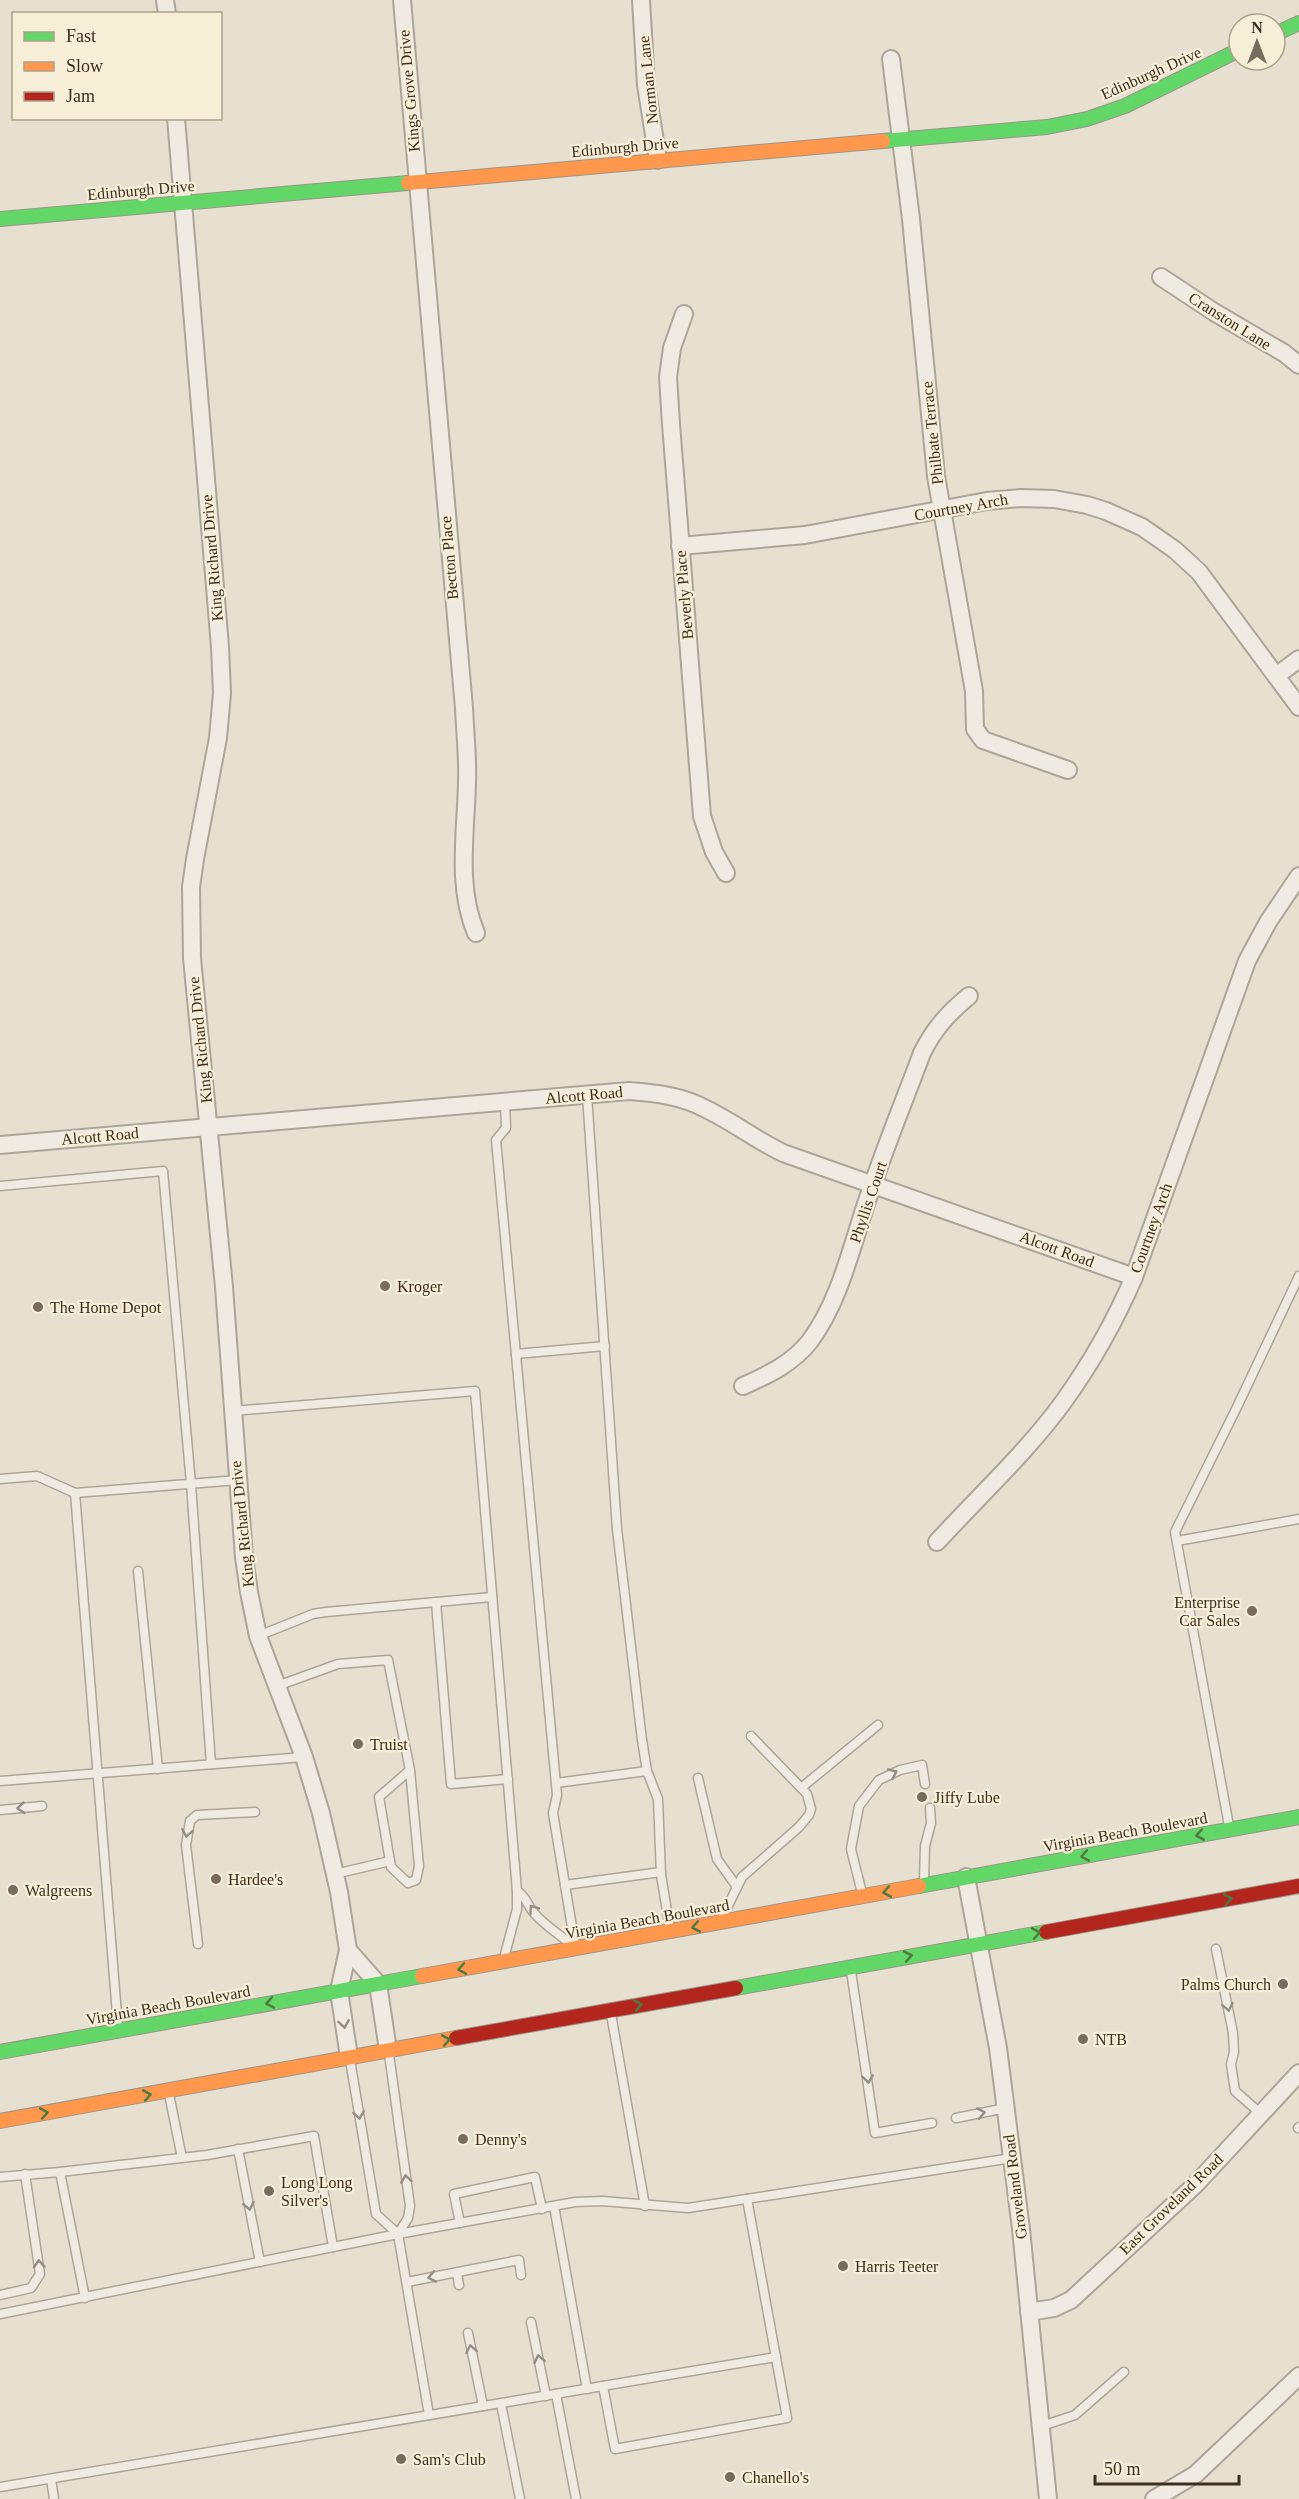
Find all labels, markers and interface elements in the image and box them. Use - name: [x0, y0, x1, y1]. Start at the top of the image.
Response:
- legend: [12, 12, 222, 120]
- north arrow: [1227, 12, 1287, 72]
- text: N: [1251, 19, 1263, 36]
- text: Fast: [66, 26, 96, 46]
- street label: Kings Grove Drive: [395, 29, 424, 153]
- street label: Norman Lane: [635, 35, 661, 125]
- street label: Edinburgh Drive: [1098, 43, 1204, 104]
- text: Slow: [66, 56, 103, 76]
- text: Jam: [66, 86, 95, 106]
- street label: Edinburgh Drive: [571, 134, 679, 161]
- street label: Edinburgh Drive: [87, 177, 195, 204]
- street label: Cranston Lane: [1186, 289, 1274, 353]
- street label: Philbate Terrace: [918, 380, 946, 486]
- street label: Courtney Arch: [913, 490, 1009, 525]
- street label: King Richard Drive: [198, 494, 227, 622]
- street label: Becton Place: [437, 515, 461, 601]
- street label: Beverly Place: [672, 550, 697, 640]
- street label: King Richard Drive: [185, 976, 216, 1104]
- street label: Alcott Road: [545, 1083, 623, 1107]
- street label: Alcott Road: [61, 1124, 139, 1148]
- street label: Phyllis Court: [846, 1159, 891, 1245]
- street label: Courtney Arch: [1127, 1181, 1176, 1276]
- street label: Alcott Road: [1018, 1228, 1096, 1270]
- place label: Kroger: [397, 1278, 443, 1296]
- marker: Kroger: [378, 1279, 392, 1293]
- place label: The Home Depot: [50, 1299, 162, 1317]
- marker: The Home Depot: [31, 1300, 45, 1314]
- street label: King Richard Drive: [227, 1460, 258, 1588]
- place label: Enterprise Car Sales: [1174, 1594, 1240, 1629]
- marker: Enterprise Car Sales: [1245, 1604, 1259, 1618]
- place label: Truist: [370, 1736, 408, 1753]
- marker: Truist: [351, 1737, 365, 1751]
- one-way arrow: [887, 1769, 898, 1781]
- place label: Jiffy Lube: [934, 1789, 1000, 1807]
- marker: Jiffy Lube: [915, 1790, 929, 1804]
- one-way arrow: [16, 1801, 26, 1814]
- street label: Virginia Beach Boulevard: [1041, 1809, 1209, 1856]
- one-way arrow: [182, 1828, 194, 1837]
- one-way arrow: [1195, 1828, 1205, 1840]
- one-way arrow: [1080, 1849, 1090, 1862]
- place label: Hardee's: [228, 1871, 283, 1888]
- marker: Hardee's: [209, 1872, 223, 1886]
- place label: Walgreens: [25, 1882, 92, 1900]
- marker: Walgreens: [6, 1883, 20, 1897]
- one-way arrow: [883, 1885, 893, 1898]
- one-way arrow: [1222, 1893, 1232, 1906]
- street label: Virginia Beach Boulevard: [563, 1896, 731, 1943]
- one-way arrow: [529, 1905, 540, 1916]
- one-way arrow: [691, 1920, 700, 1932]
- one-way arrow: [1031, 1927, 1041, 1940]
- one-way arrow: [904, 1951, 913, 1963]
- one-way arrow: [458, 1962, 467, 1974]
- place label: Palms Church: [1181, 1976, 1271, 1993]
- marker: Palms Church: [1276, 1977, 1290, 1991]
- street label: Virginia Beach Boulevard: [84, 1982, 252, 2029]
- one-way arrow: [266, 1996, 276, 2009]
- one-way arrow: [633, 2000, 642, 2012]
- one-way arrow: [1220, 2001, 1233, 2011]
- one-way arrow: [338, 2019, 350, 2029]
- place label: NTB: [1095, 2031, 1127, 2048]
- marker: NTB: [1076, 2032, 1090, 2046]
- one-way arrow: [440, 2034, 450, 2047]
- one-way arrow: [861, 2075, 873, 2084]
- one-way arrow: [141, 2089, 151, 2102]
- one-way arrow: [39, 2107, 49, 2120]
- one-way arrow: [976, 2107, 986, 2120]
- one-way arrow: [352, 2109, 365, 2119]
- place label: Denny's: [475, 2131, 527, 2149]
- marker: Denny's: [456, 2132, 470, 2146]
- street label: Groveland Road: [1000, 2134, 1030, 2240]
- street label: East Groveland Road: [1116, 2150, 1226, 2258]
- place label: Long Long Silver's: [281, 2174, 353, 2209]
- one-way arrow: [401, 2174, 413, 2184]
- marker: Long Long Silver's: [262, 2184, 276, 2198]
- one-way arrow: [242, 2200, 255, 2210]
- place label: Harris Teeter: [855, 2258, 939, 2275]
- marker: Harris Teeter: [836, 2259, 850, 2273]
- one-way arrow: [33, 2260, 46, 2269]
- one-way arrow: [427, 2270, 437, 2283]
- one-way arrow: [465, 2345, 478, 2355]
- one-way arrow: [533, 2354, 546, 2364]
- scale bar: [1095, 2448, 1239, 2486]
- place label: Sam's Club: [413, 2451, 486, 2468]
- marker: Sam's Club: [394, 2452, 408, 2466]
- text: 50 m: [1104, 2459, 1141, 2479]
- place label: Chanello's: [742, 2469, 809, 2486]
- marker: Chanello's: [723, 2470, 737, 2484]

